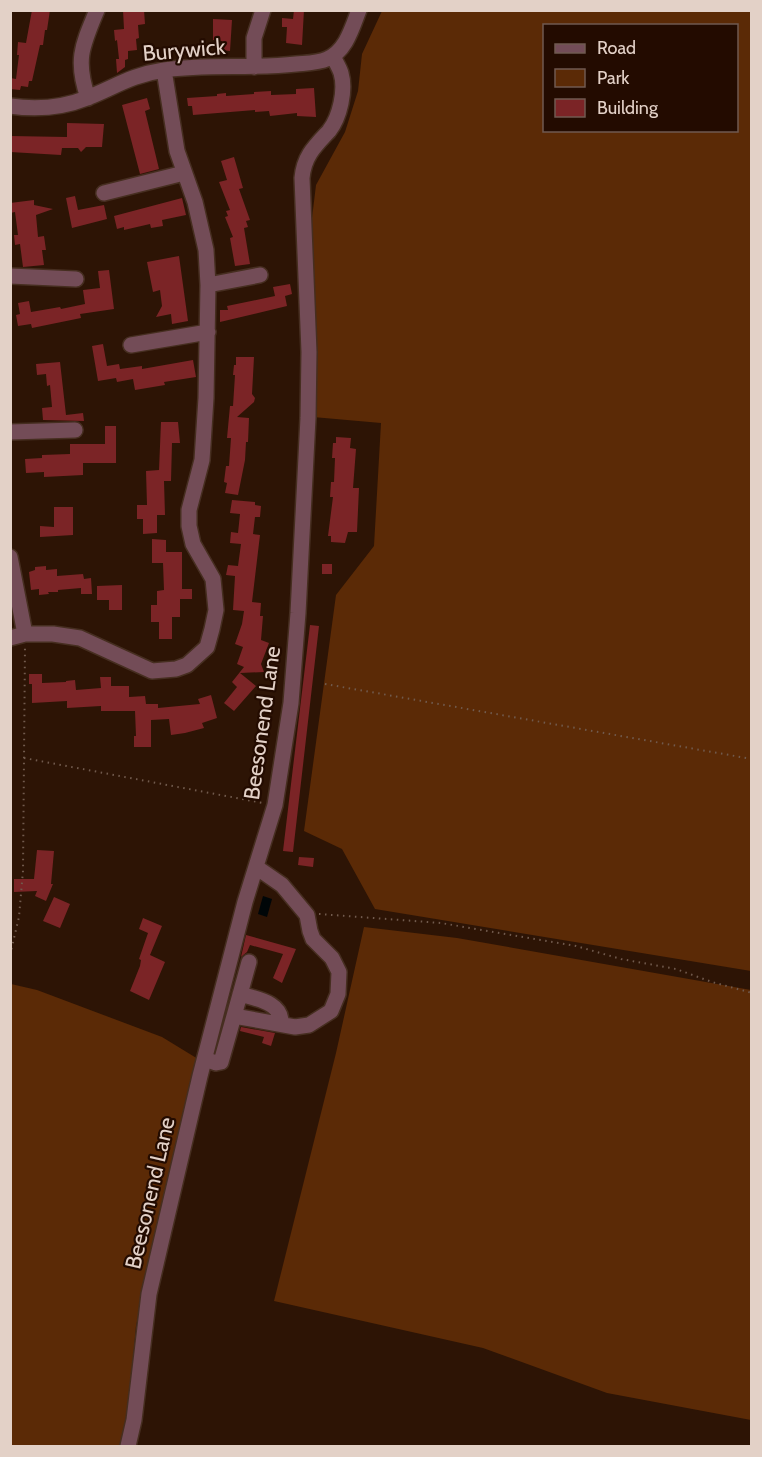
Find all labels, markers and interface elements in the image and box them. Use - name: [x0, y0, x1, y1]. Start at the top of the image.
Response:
- legend: [543, 24, 738, 132]
- street label: Burywick: [141, 33, 227, 67]
- text: Road: [597, 37, 636, 59]
- text: Park: [597, 67, 630, 89]
- text: Building: [597, 97, 659, 119]
- street label: Beesonend Lane: [238, 644, 286, 802]
- street label: Beesonend Lane: [119, 1114, 181, 1272]

